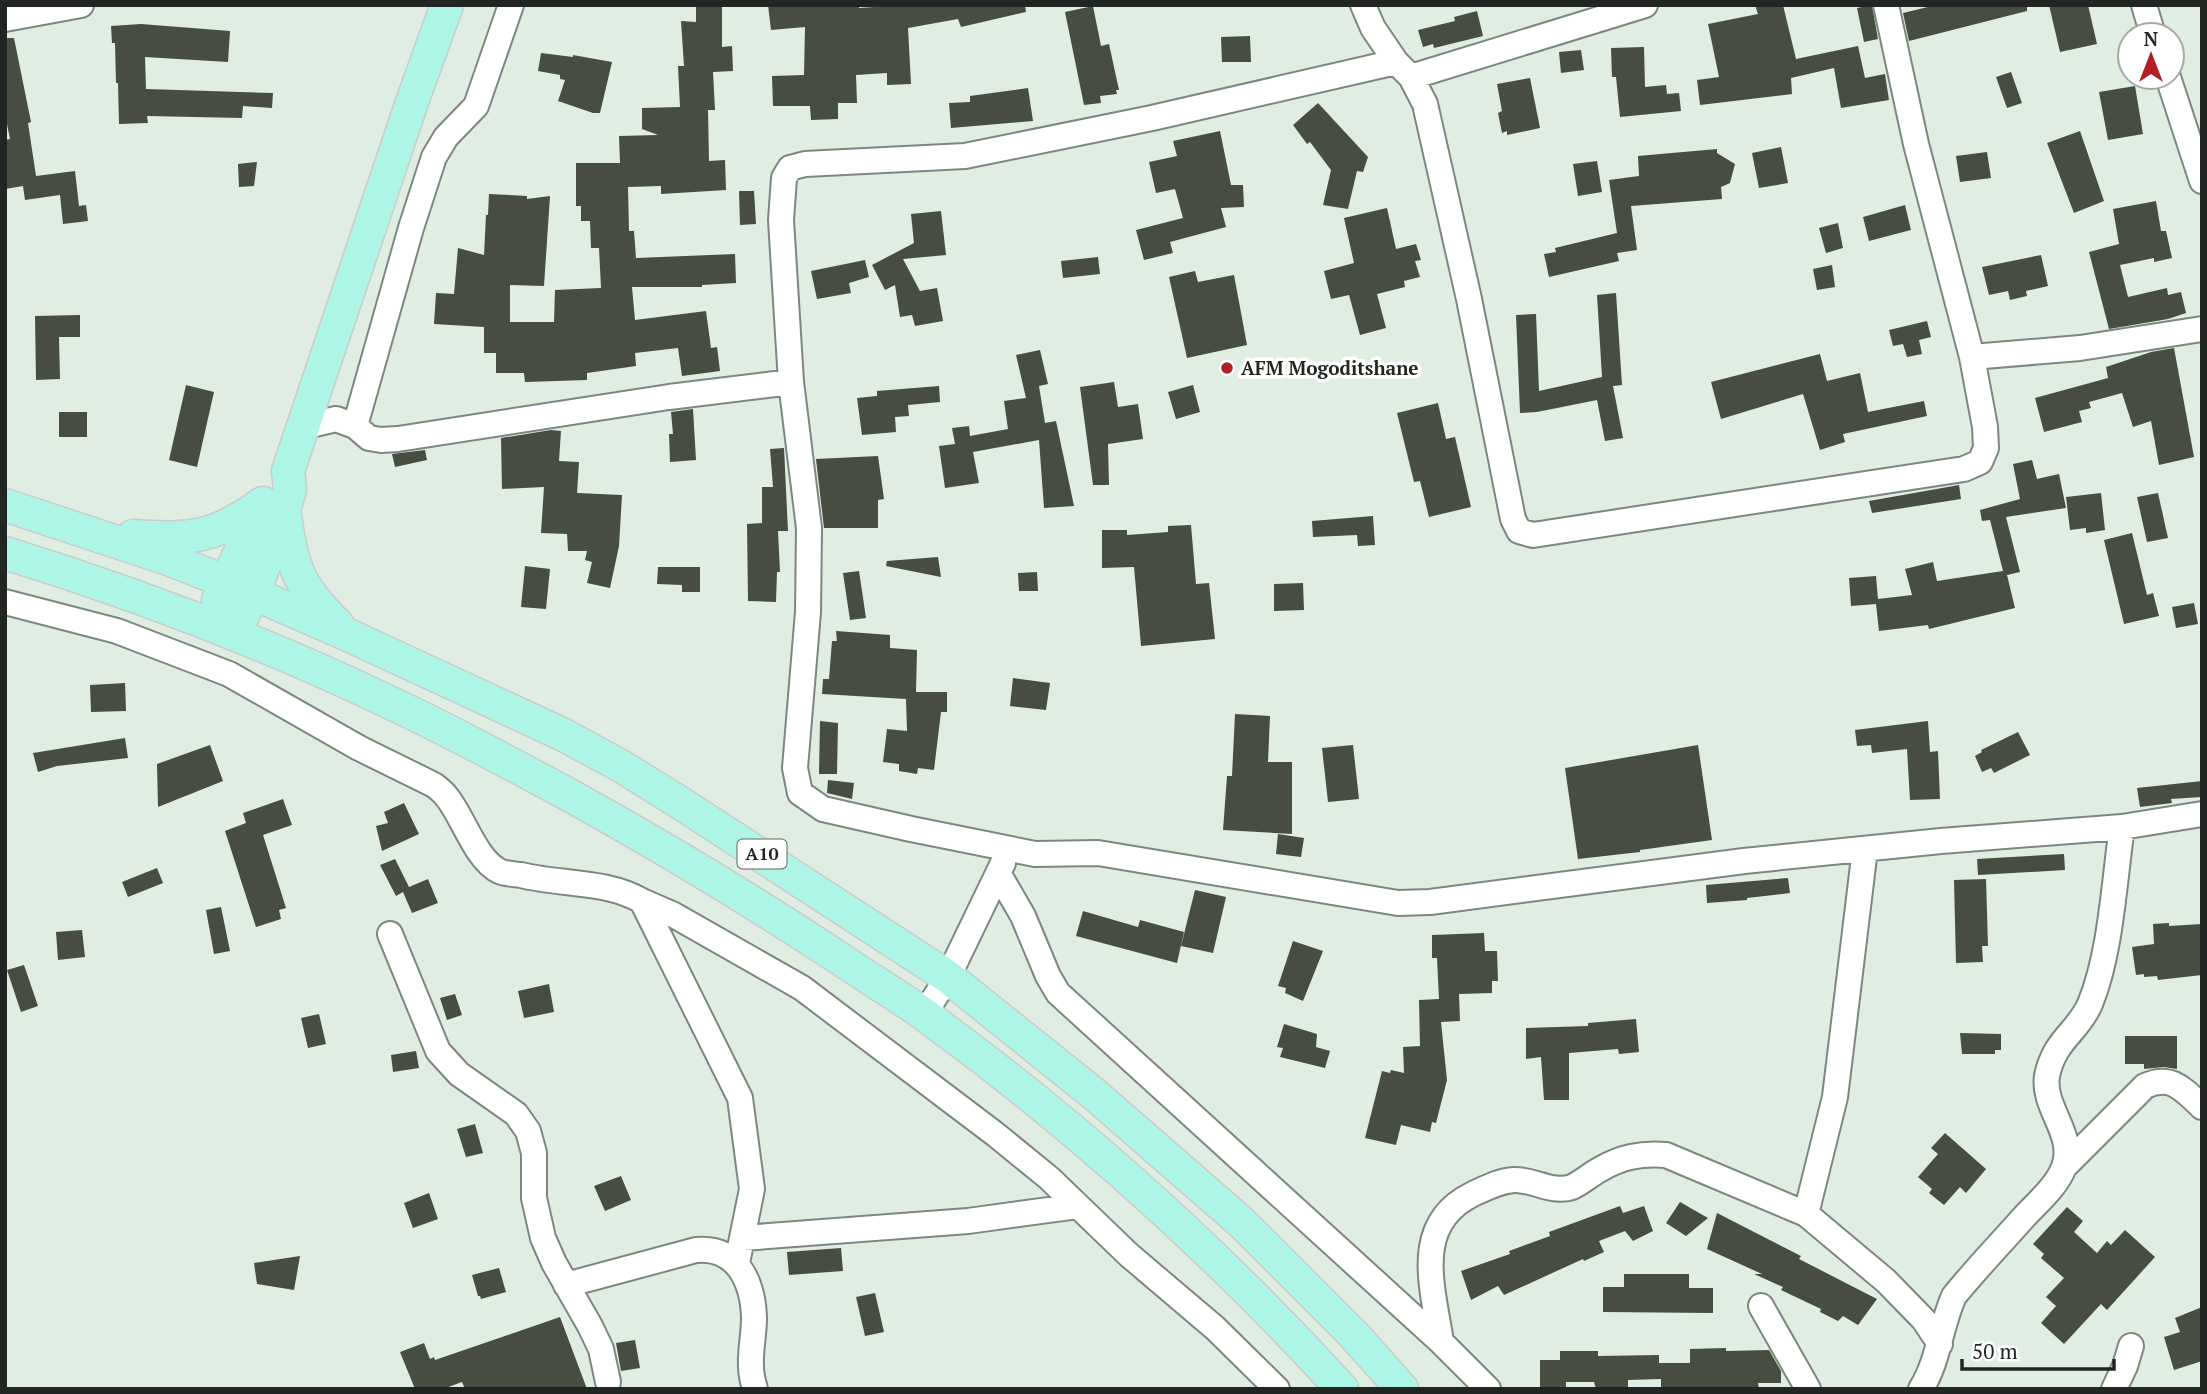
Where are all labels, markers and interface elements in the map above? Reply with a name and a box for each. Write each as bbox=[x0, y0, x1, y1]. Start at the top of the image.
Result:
north arrow bbox=[2116, 21, 2186, 91]
text: N bbox=[2144, 26, 2159, 51]
place label: AFM Mogoditshane bbox=[1241, 355, 1419, 380]
marker: AFM Mogoditshane bbox=[1219, 360, 1235, 376]
road number: A10 bbox=[738, 840, 786, 868]
scale bar bbox=[1962, 1328, 2114, 1372]
text: 50 m bbox=[1972, 1337, 2018, 1365]

